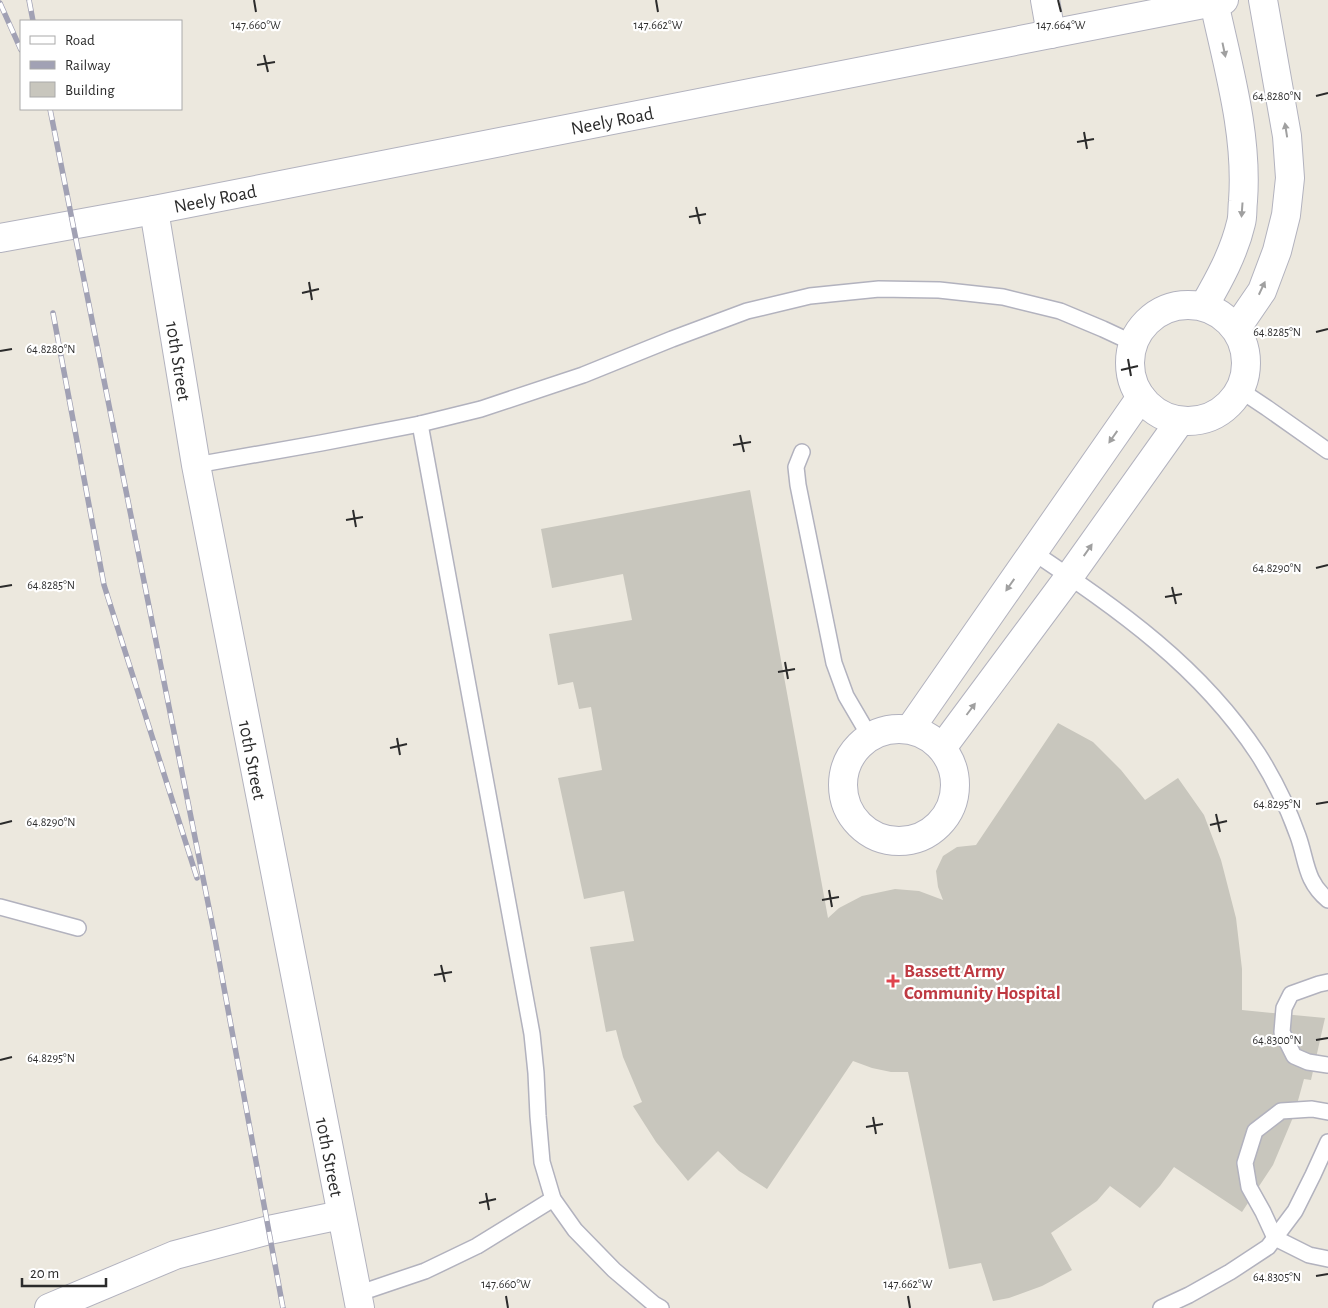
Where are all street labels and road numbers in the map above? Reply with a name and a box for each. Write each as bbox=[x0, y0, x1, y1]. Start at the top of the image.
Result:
street label: Neely Road bbox=[569, 104, 655, 139]
street label: Neely Road bbox=[172, 182, 258, 217]
street label: 10th Street bbox=[162, 320, 193, 402]
street label: 10th Street bbox=[235, 719, 269, 802]
street label: 10th Street bbox=[312, 1116, 346, 1199]

